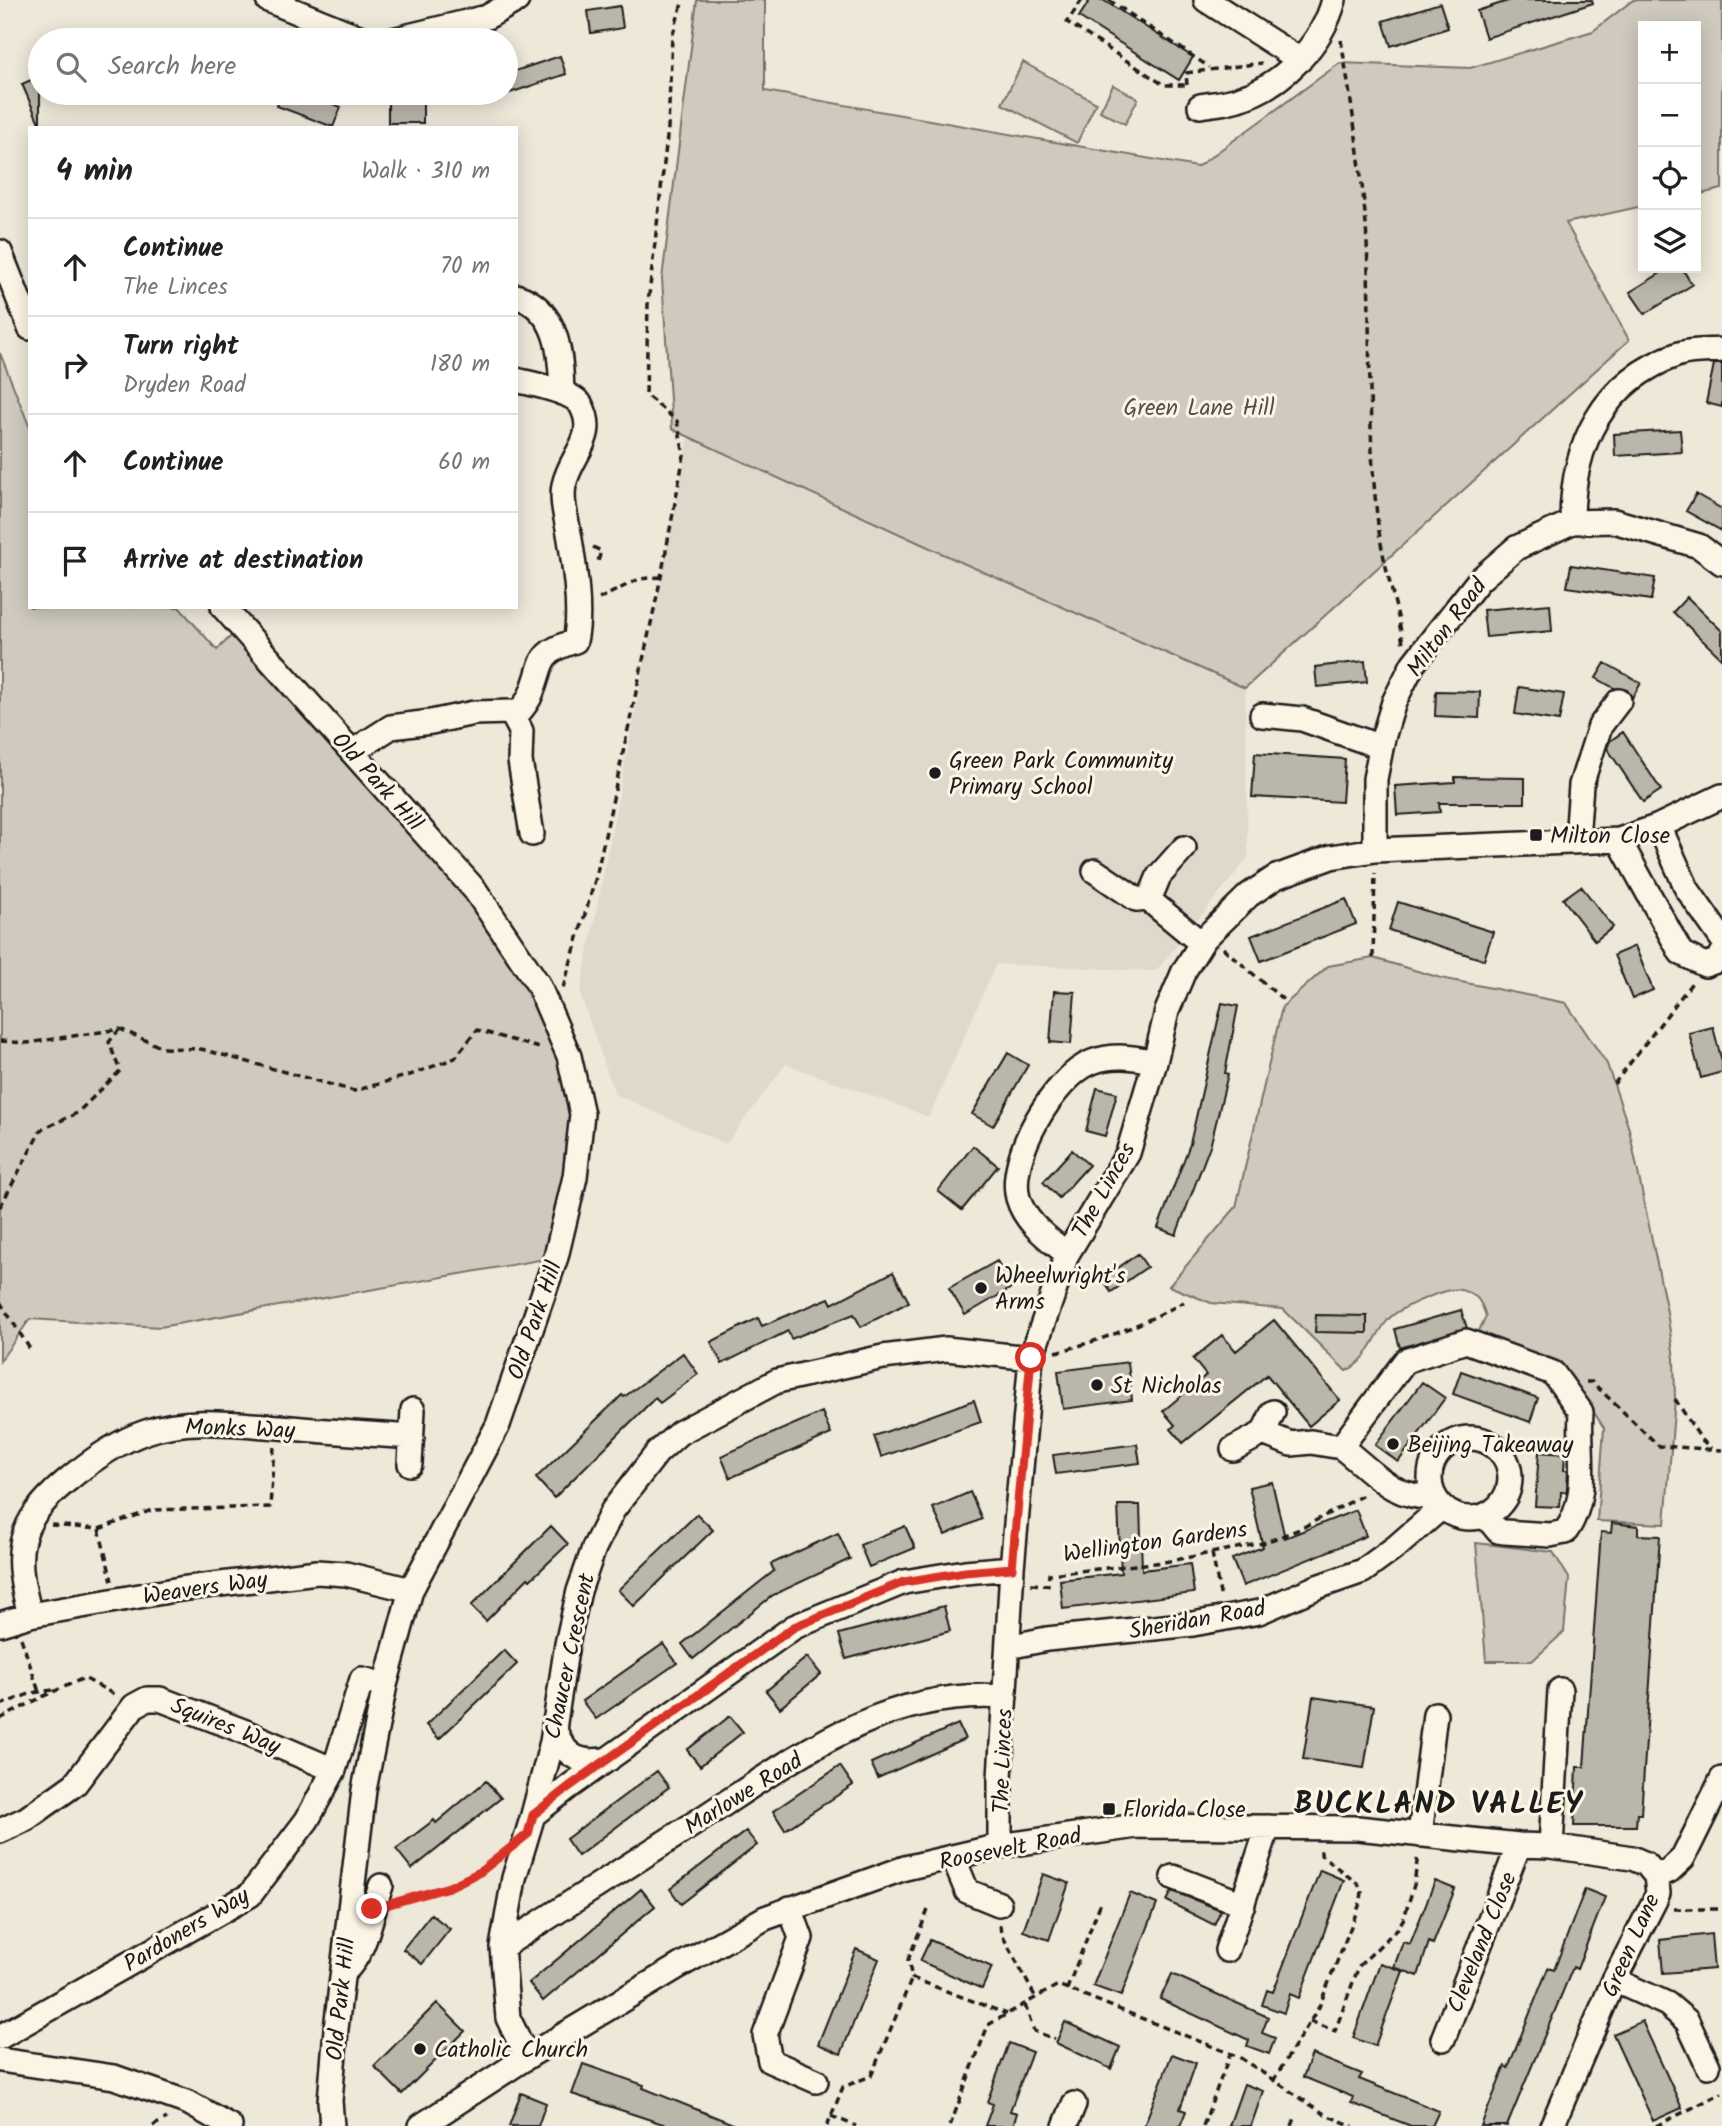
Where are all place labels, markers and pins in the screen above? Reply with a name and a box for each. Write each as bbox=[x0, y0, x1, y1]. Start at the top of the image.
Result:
place label: Green Park Community Primary School bbox=[949, 744, 1173, 806]
marker: Green Park Community Primary School bbox=[927, 765, 943, 781]
place label: Milton Close bbox=[1550, 819, 1670, 855]
marker: Milton Close bbox=[1528, 827, 1544, 843]
place label: Wheelwright's Arms bbox=[995, 1259, 1126, 1321]
marker: Wheelwright's Arms bbox=[973, 1280, 989, 1296]
place label: St Nicholas bbox=[1111, 1369, 1222, 1405]
marker: St Nicholas bbox=[1089, 1377, 1105, 1393]
place label: Beijing Takeaway bbox=[1407, 1428, 1573, 1464]
marker: Beijing Takeaway bbox=[1385, 1436, 1401, 1452]
place label: Florida Close bbox=[1123, 1793, 1246, 1829]
marker: Florida Close bbox=[1101, 1801, 1117, 1817]
place label: Catholic Church bbox=[434, 2033, 588, 2069]
marker: Catholic Church bbox=[412, 2041, 428, 2057]

